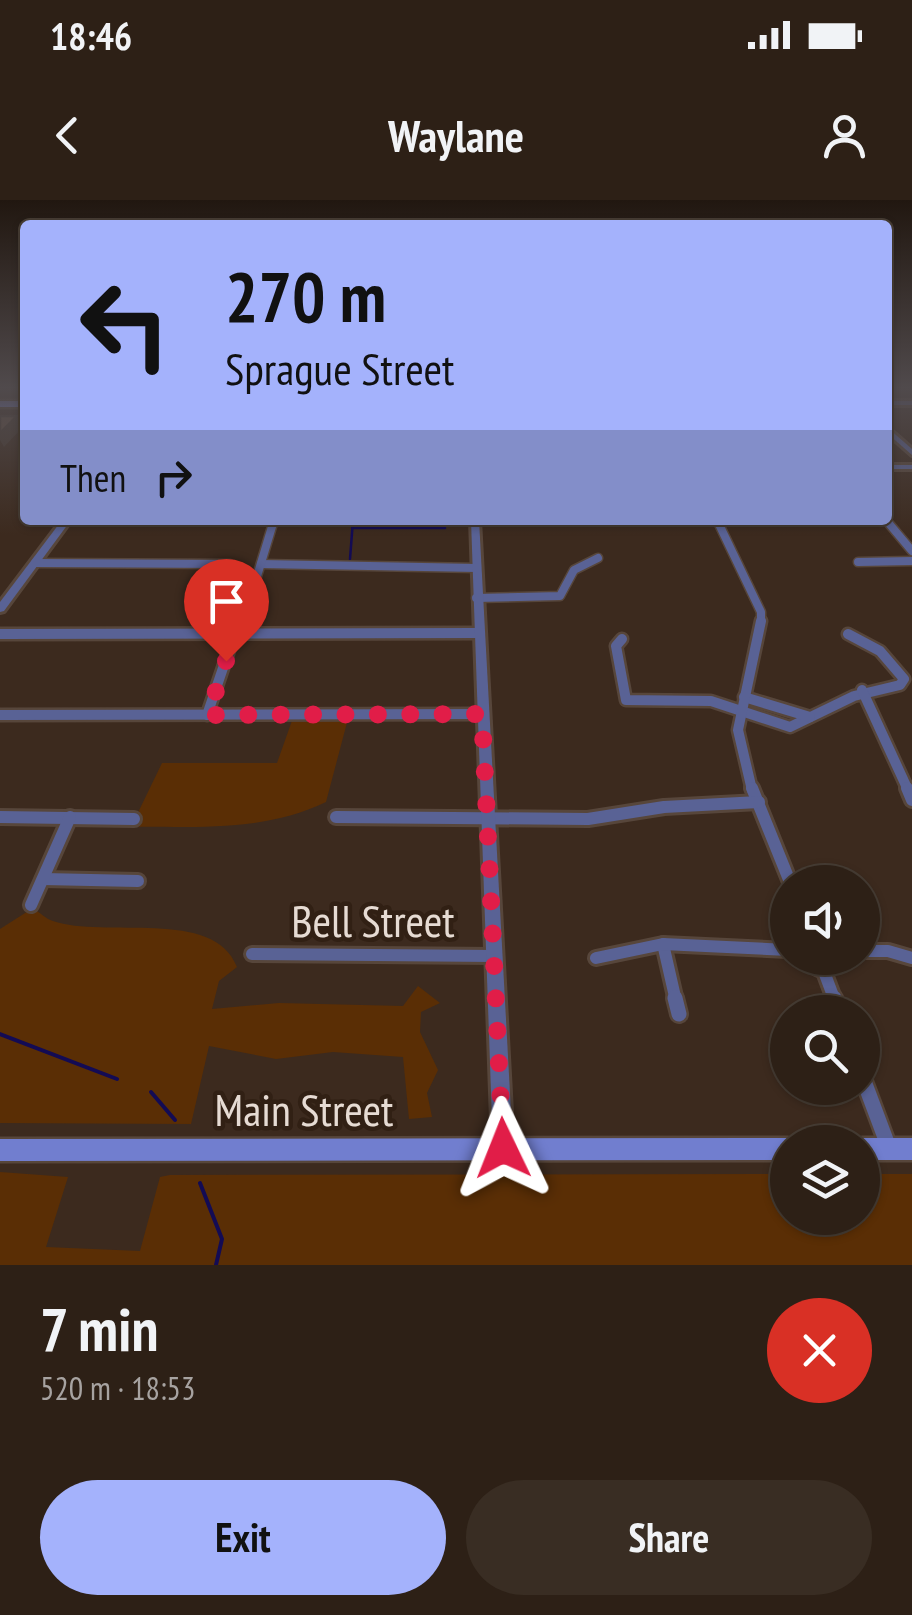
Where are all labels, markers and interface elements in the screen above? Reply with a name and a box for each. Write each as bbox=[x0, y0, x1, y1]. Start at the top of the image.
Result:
text: 18:46 bbox=[50, 11, 132, 60]
text: Waylane bbox=[388, 106, 524, 164]
icon: back bbox=[40, 108, 95, 163]
icon: person bbox=[817, 108, 872, 163]
text: 270 m bbox=[225, 251, 386, 341]
icon: left bbox=[60, 260, 190, 390]
text: Sprague Street bbox=[225, 339, 454, 397]
icon: right bbox=[146, 450, 201, 505]
text: Then bbox=[60, 453, 126, 502]
pin bbox=[184, 559, 269, 662]
icon: arrive bbox=[199, 574, 254, 629]
map controls bbox=[770, 865, 880, 1235]
button: sound bbox=[770, 865, 880, 975]
street label: Bell Street bbox=[291, 891, 455, 949]
button: search bbox=[770, 995, 880, 1105]
street label: Main Street bbox=[215, 1080, 394, 1138]
position arrow bbox=[451, 1096, 555, 1200]
button: layers bbox=[770, 1125, 880, 1235]
text: 7 min bbox=[40, 1290, 159, 1368]
button: close bbox=[767, 1298, 872, 1403]
text: 520 m · 18:53 bbox=[40, 1367, 195, 1409]
button: Exit bbox=[40, 1480, 446, 1595]
button: Share bbox=[466, 1480, 872, 1595]

